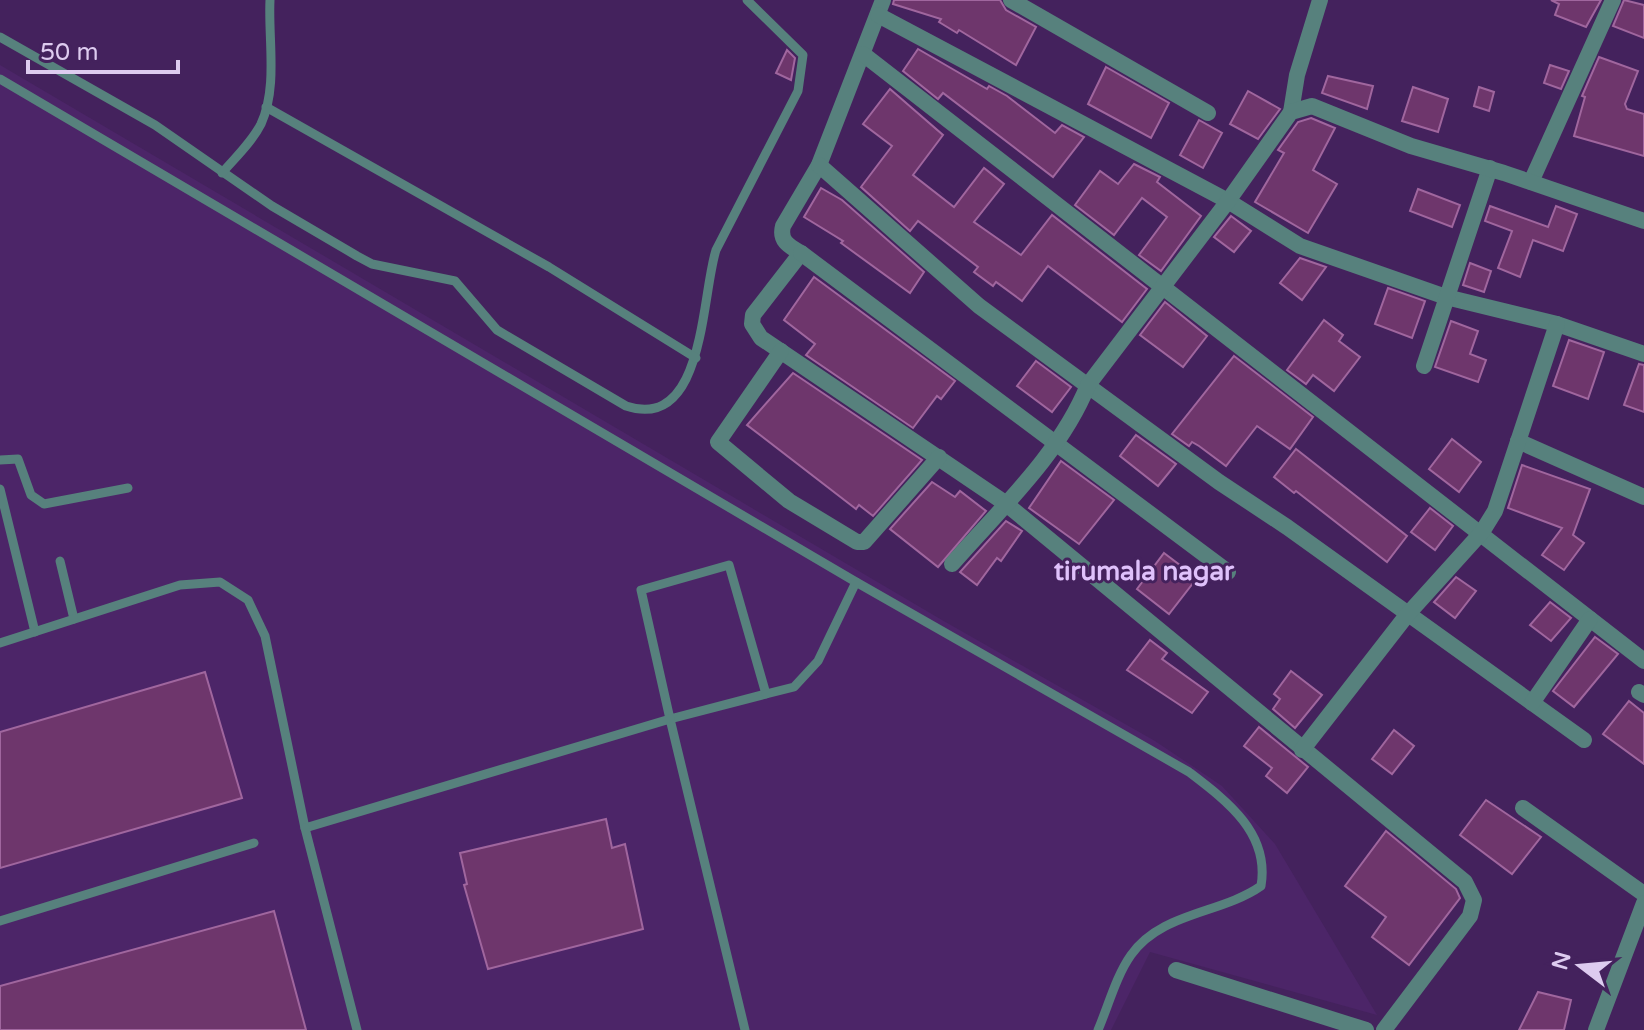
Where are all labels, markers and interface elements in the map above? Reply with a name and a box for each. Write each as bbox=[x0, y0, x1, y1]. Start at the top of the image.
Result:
scale bar bbox=[28, 24, 178, 74]
text: 50 m bbox=[40, 38, 98, 67]
district label: tirumala nagar bbox=[1054, 556, 1235, 587]
north arrow bbox=[1540, 926, 1620, 1006]
text: N bbox=[1547, 949, 1577, 973]

